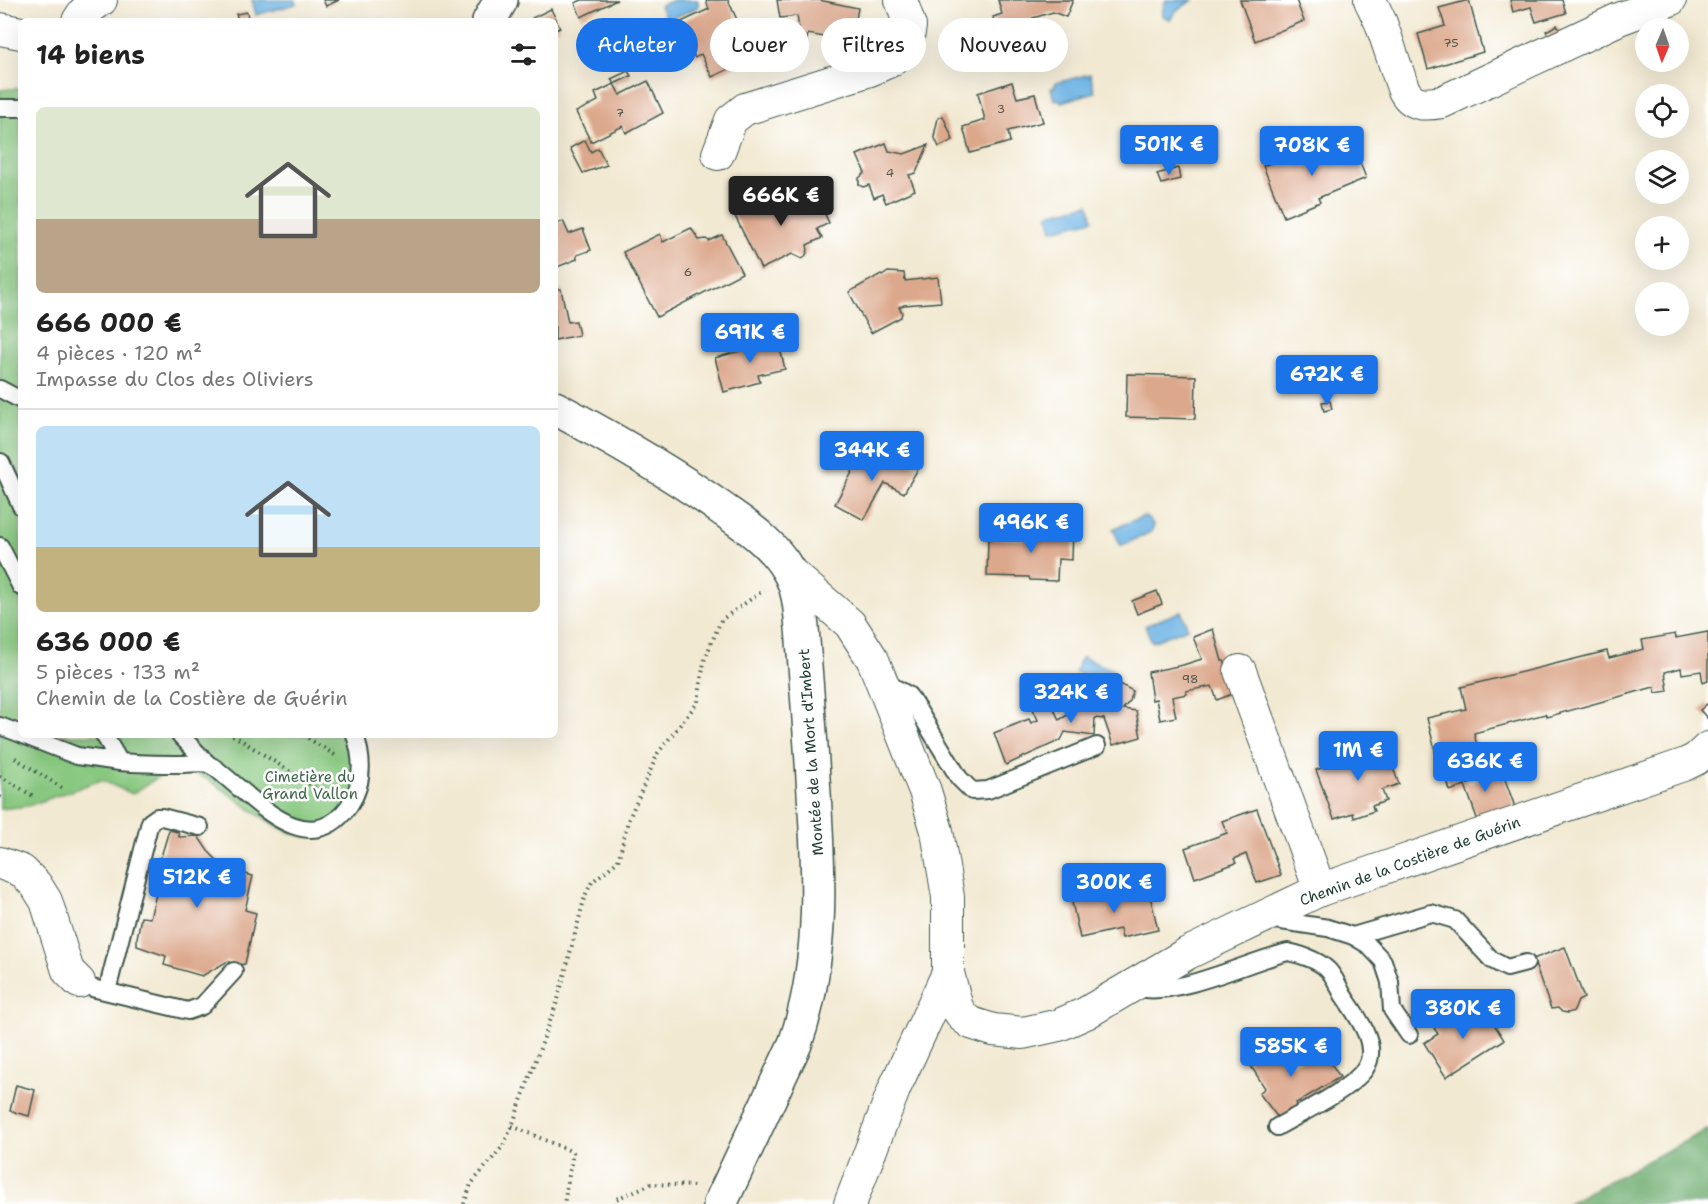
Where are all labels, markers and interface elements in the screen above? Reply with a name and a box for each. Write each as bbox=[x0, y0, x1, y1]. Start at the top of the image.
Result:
chip: Acheter bbox=[576, 18, 698, 72]
chip: Louer bbox=[710, 18, 809, 72]
chip: Filtres bbox=[821, 18, 926, 72]
chip: Nouveau bbox=[938, 18, 1068, 72]
north arrow bbox=[1635, 18, 1689, 72]
map controls bbox=[1635, 18, 1689, 336]
house number: 75 bbox=[1443, 35, 1459, 51]
text: 14 biens bbox=[36, 37, 145, 72]
icon: filters bbox=[507, 38, 540, 71]
button: locate bbox=[1635, 84, 1689, 138]
house number: 3 bbox=[997, 101, 1005, 117]
house number: 7 bbox=[616, 105, 624, 121]
pin: 501K € bbox=[1120, 125, 1218, 176]
pin: 708K € bbox=[1263, 126, 1361, 177]
text: 501K € bbox=[1134, 131, 1204, 157]
text: 708K € bbox=[1274, 132, 1350, 158]
icon: home bbox=[234, 146, 342, 254]
button: layers bbox=[1635, 150, 1689, 204]
house number: 4 bbox=[886, 165, 894, 181]
pin: 666K € bbox=[732, 176, 830, 227]
text: 666K € bbox=[743, 182, 819, 208]
button: + bbox=[1635, 216, 1689, 270]
house number: 6 bbox=[684, 264, 692, 280]
button: − bbox=[1635, 282, 1689, 336]
text: 666 000 € bbox=[36, 305, 182, 340]
pin: 691K € bbox=[701, 313, 799, 364]
text: 691K € bbox=[715, 319, 785, 345]
text: 4 pièces · 120 m² bbox=[36, 340, 202, 366]
pin: 672K € bbox=[1278, 355, 1376, 406]
text: 672K € bbox=[1290, 361, 1364, 387]
text: Impasse du Clos des Oliviers bbox=[36, 366, 314, 392]
pin: 344K € bbox=[823, 431, 921, 482]
text: 344K € bbox=[834, 437, 910, 463]
icon: home bbox=[234, 465, 342, 573]
pin: 496K € bbox=[982, 503, 1080, 554]
text: 496K € bbox=[993, 509, 1069, 535]
text: 636 000 € bbox=[36, 624, 180, 659]
street label: Montée de la Mort d'Imbert bbox=[794, 648, 828, 856]
text: 5 pièces · 133 m² bbox=[36, 659, 200, 685]
house number: 98 bbox=[1182, 671, 1198, 687]
pin: 324K € bbox=[1022, 673, 1120, 724]
text: 324K € bbox=[1034, 679, 1109, 705]
text: Chemin de la Costière de Guérin bbox=[36, 685, 347, 711]
pin: 1M € bbox=[1322, 731, 1394, 782]
text: 1M € bbox=[1333, 737, 1383, 763]
pin: 636K € bbox=[1436, 742, 1534, 793]
text: 636K € bbox=[1447, 748, 1523, 774]
park label: Cimetière du Grand Vallon bbox=[262, 767, 358, 804]
street label: Chemin de la Costière de Guérin bbox=[1297, 812, 1523, 910]
pin: 512K € bbox=[148, 858, 246, 909]
pin: 300K € bbox=[1065, 863, 1163, 914]
text: 512K € bbox=[163, 864, 231, 890]
text: 300K € bbox=[1076, 869, 1152, 895]
pin: 380K € bbox=[1414, 989, 1512, 1040]
text: 380K € bbox=[1425, 995, 1501, 1021]
pin: 585K € bbox=[1242, 1027, 1340, 1078]
text: 585K € bbox=[1254, 1033, 1328, 1059]

